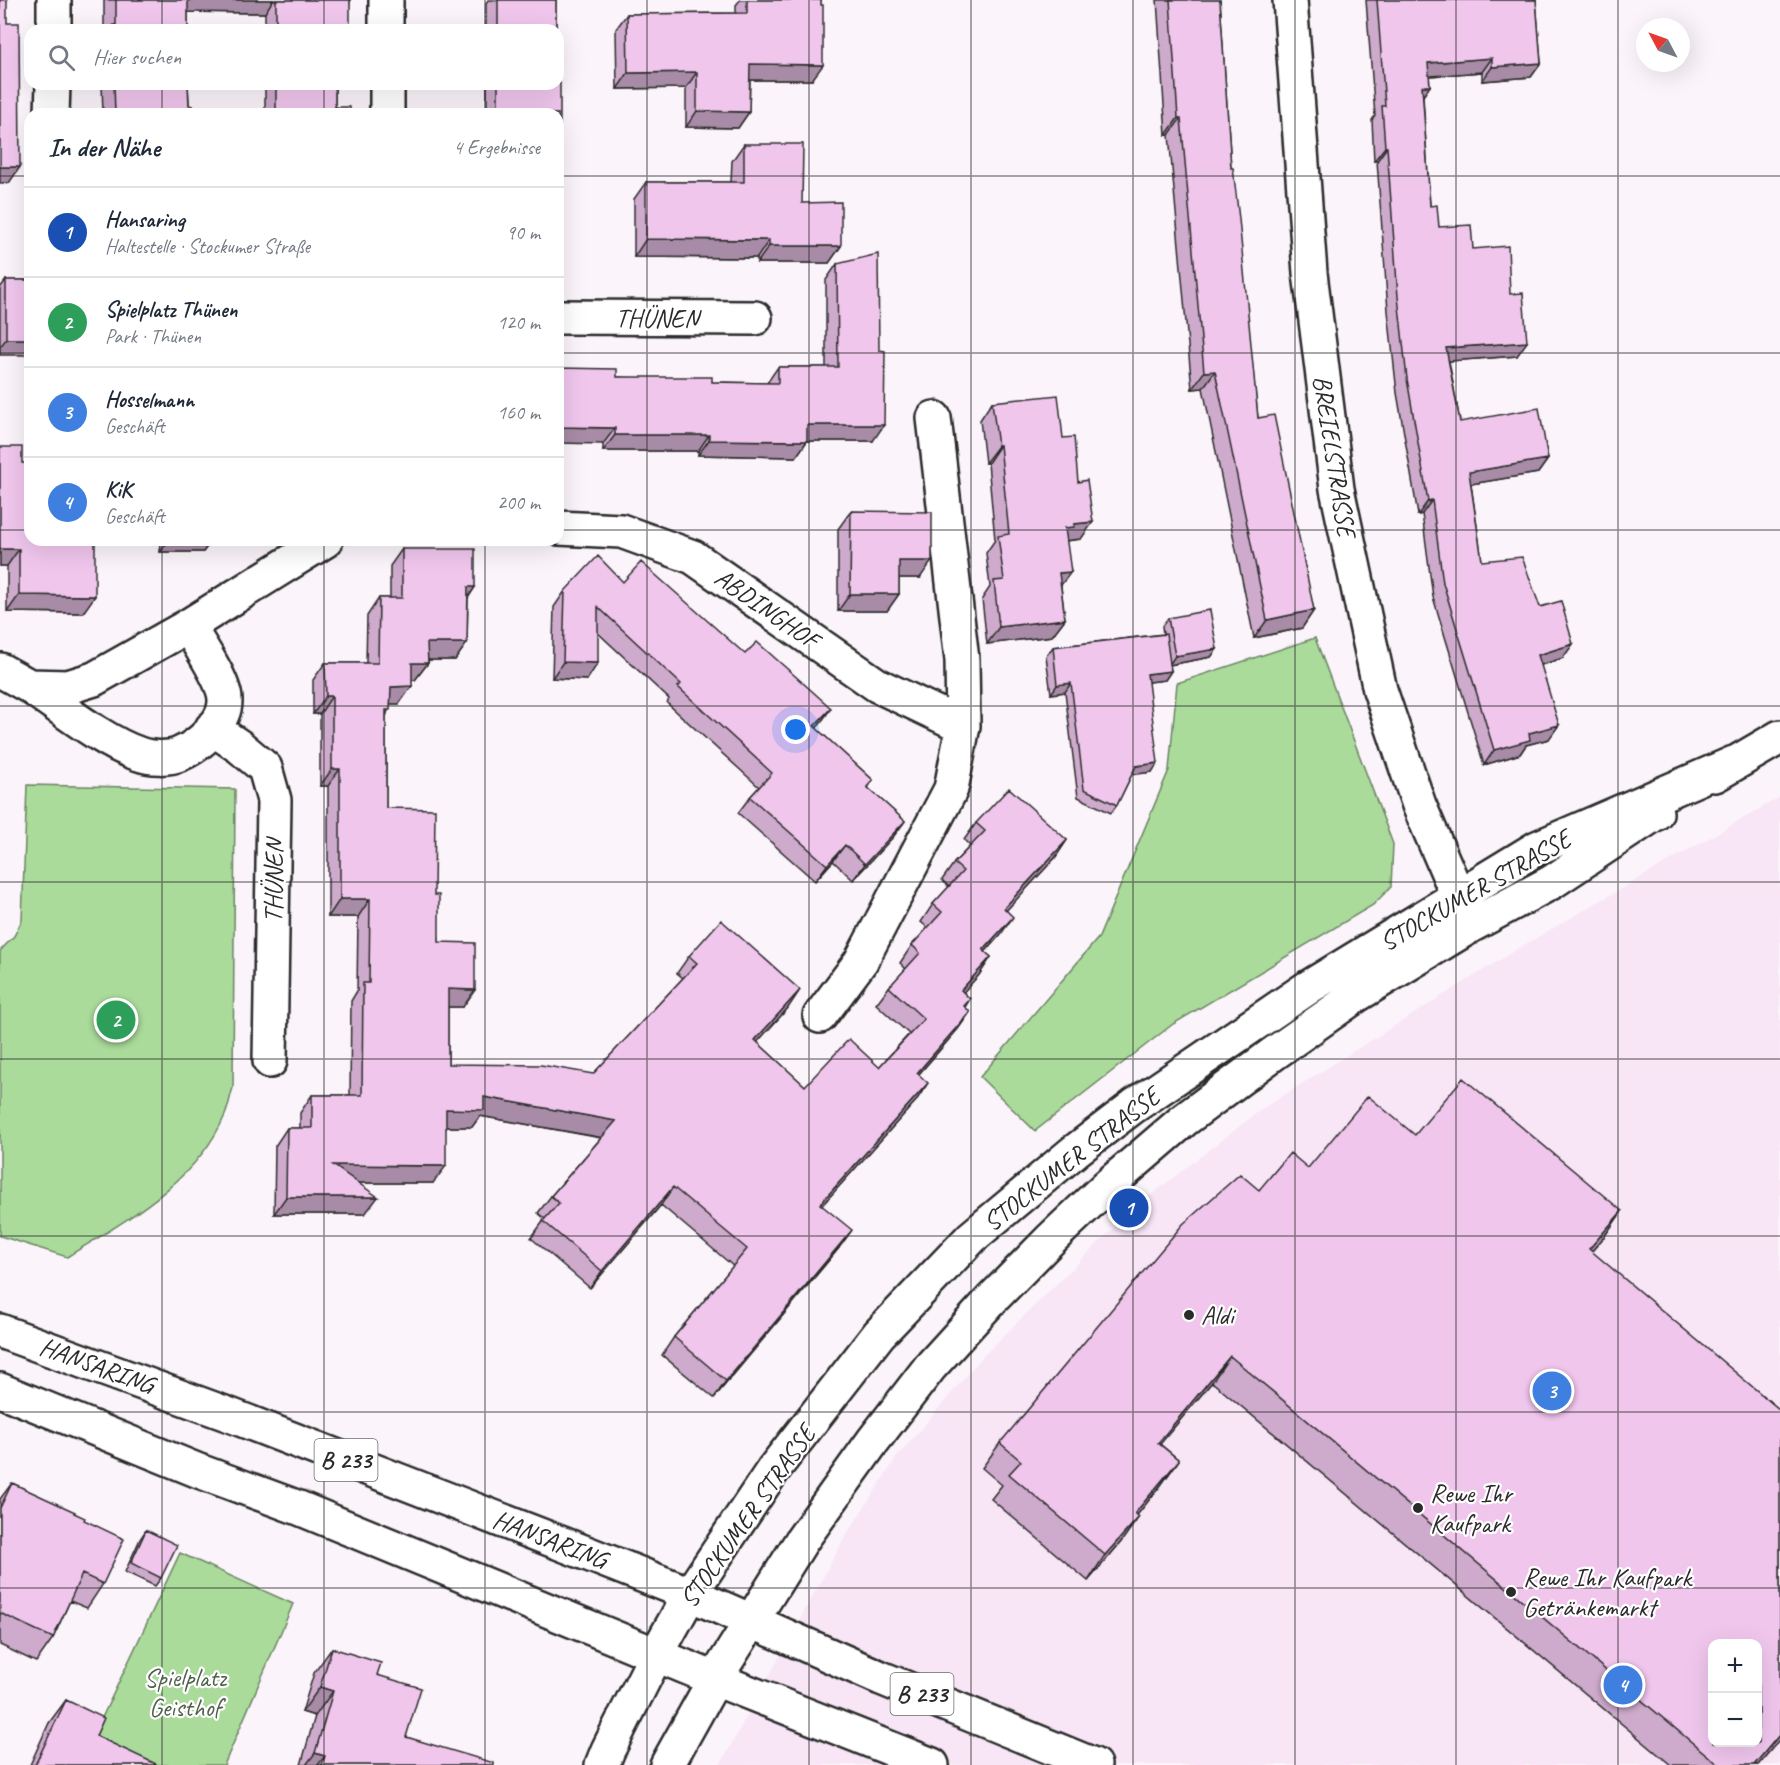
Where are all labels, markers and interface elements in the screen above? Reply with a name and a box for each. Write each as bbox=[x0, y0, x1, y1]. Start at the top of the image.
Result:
north arrow bbox=[1636, 18, 1690, 72]
search box bbox=[24, 24, 564, 90]
icon: search bbox=[45, 41, 78, 74]
text: Hier suchen bbox=[93, 43, 181, 71]
text: In der Nähe bbox=[48, 131, 160, 164]
text: 4 Ergebnisse bbox=[453, 135, 540, 160]
text: Hansaring bbox=[105, 206, 185, 234]
text: 1 bbox=[63, 220, 72, 245]
text: 90 m bbox=[506, 220, 540, 245]
text: Haltestelle · Stockumer Straße bbox=[105, 234, 310, 259]
text: Spielplatz Thünen bbox=[105, 296, 237, 324]
street label: THÜNEN bbox=[615, 302, 703, 335]
text: 2 bbox=[63, 310, 72, 335]
text: 120 m bbox=[497, 310, 540, 335]
text: Park · Thünen bbox=[105, 324, 201, 349]
street label: BREIELSTRASSE bbox=[1305, 373, 1364, 543]
text: Hosselmann bbox=[105, 386, 194, 414]
text: 3 bbox=[63, 400, 72, 425]
text: 160 m bbox=[497, 400, 540, 425]
text: Geschäft bbox=[105, 414, 165, 439]
text: KiK bbox=[105, 476, 132, 504]
text: 4 bbox=[63, 490, 72, 515]
text: 200 m bbox=[497, 490, 540, 515]
text: Geschäft bbox=[105, 504, 165, 529]
street label: ABDINGHOF bbox=[708, 561, 828, 658]
your location bbox=[781, 715, 810, 744]
street label: STOCKUMER STRASSE bbox=[1374, 820, 1580, 959]
street label: THÜNEN bbox=[256, 835, 291, 923]
pin: 2 bbox=[96, 998, 136, 1042]
street label: STOCKUMER STRASSE bbox=[976, 1078, 1169, 1239]
pin: 1 bbox=[1110, 1186, 1148, 1230]
place label: Aldi bbox=[1201, 1299, 1237, 1332]
marker: Aldi bbox=[1182, 1308, 1196, 1322]
street label: HANSARING bbox=[35, 1330, 162, 1403]
pin: 3 bbox=[1532, 1368, 1572, 1414]
street label: STOCKUMER STRASSE bbox=[672, 1416, 825, 1614]
road number: B 233 bbox=[314, 1439, 378, 1481]
place label: Rewe Ihr Kaufpark bbox=[1430, 1477, 1515, 1540]
marker: Rewe Ihr Kaufpark bbox=[1411, 1501, 1425, 1515]
street label: HANSARING bbox=[488, 1503, 615, 1578]
place label: Rewe Ihr Kaufpark Getränkemarkt bbox=[1523, 1561, 1693, 1624]
marker: Rewe Ihr Kaufpark Getränkemarkt bbox=[1504, 1585, 1518, 1599]
map controls bbox=[1708, 1639, 1762, 1747]
button: + bbox=[1708, 1639, 1762, 1693]
park label: Spielplatz Geisthof bbox=[144, 1661, 228, 1724]
pin: 4 bbox=[1604, 1662, 1642, 1708]
road number: B 233 bbox=[890, 1673, 954, 1715]
button: − bbox=[1708, 1693, 1762, 1747]

